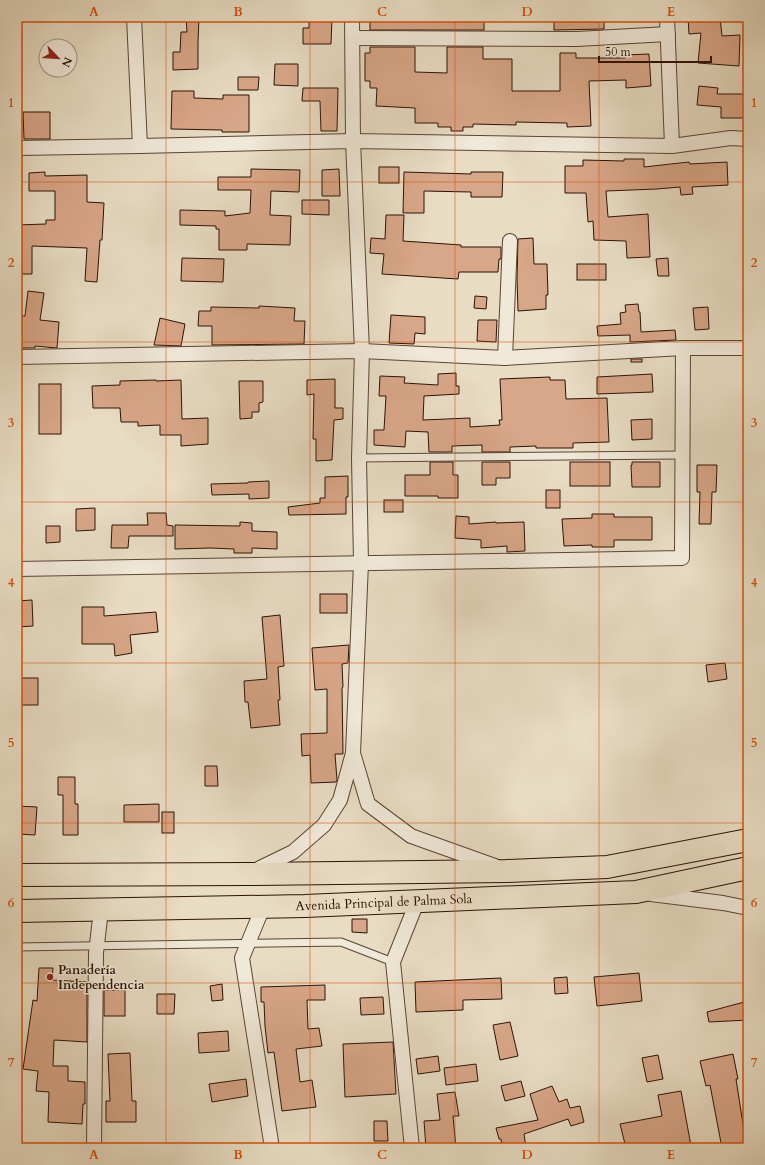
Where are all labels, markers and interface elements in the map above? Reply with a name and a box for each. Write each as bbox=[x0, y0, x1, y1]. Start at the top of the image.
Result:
text: A bbox=[89, 3, 99, 21]
text: B bbox=[233, 3, 243, 21]
text: C bbox=[377, 3, 387, 21]
text: D bbox=[521, 3, 533, 21]
text: E bbox=[667, 3, 675, 21]
north arrow bbox=[38, 38, 78, 78]
scale bar bbox=[599, 38, 711, 64]
text: 50 m bbox=[605, 44, 632, 60]
text: N bbox=[58, 55, 75, 70]
text: 1 bbox=[8, 94, 14, 112]
text: 1 bbox=[751, 94, 757, 112]
text: 2 bbox=[8, 254, 15, 272]
text: 2 bbox=[751, 254, 758, 272]
text: 3 bbox=[8, 414, 15, 432]
text: 3 bbox=[751, 414, 758, 432]
text: 4 bbox=[8, 574, 15, 592]
text: 4 bbox=[751, 574, 758, 592]
text: 5 bbox=[8, 734, 14, 752]
text: 5 bbox=[751, 734, 757, 752]
street label: Avenida Principal de Palma Sola bbox=[295, 890, 473, 915]
text: 6 bbox=[8, 894, 15, 912]
text: 6 bbox=[751, 894, 758, 912]
place label: Panadería Independencia bbox=[58, 961, 145, 994]
marker: Panadería Independencia bbox=[45, 972, 55, 982]
text: 7 bbox=[8, 1054, 15, 1072]
text: 7 bbox=[751, 1054, 758, 1072]
text: A bbox=[89, 1146, 99, 1164]
text: B bbox=[233, 1146, 243, 1164]
text: C bbox=[377, 1146, 387, 1164]
text: D bbox=[521, 1146, 533, 1164]
text: E bbox=[667, 1146, 675, 1164]

